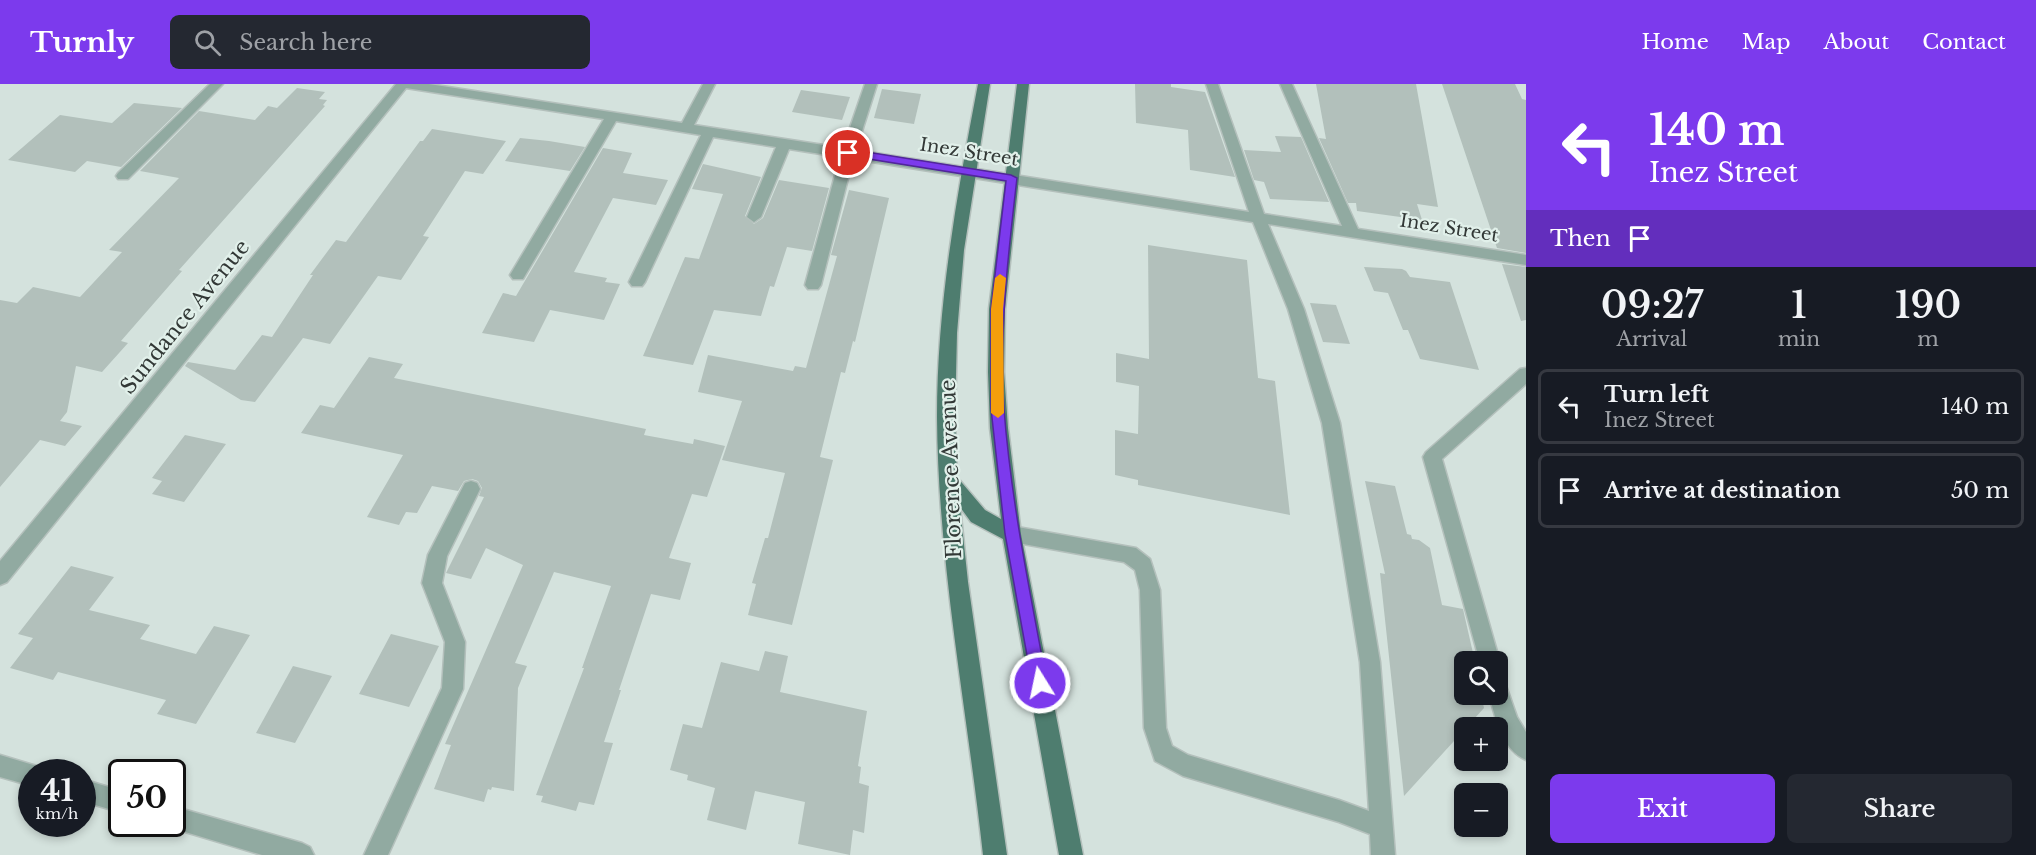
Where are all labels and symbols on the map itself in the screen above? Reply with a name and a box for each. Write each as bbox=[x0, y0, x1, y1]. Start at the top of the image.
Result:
pin bbox=[822, 127, 873, 178]
street label: Inez Street bbox=[918, 133, 1020, 171]
street label: Inez Street bbox=[1398, 209, 1500, 247]
street label: Sundance Avenue bbox=[115, 235, 255, 399]
street label: Florence Avenue bbox=[935, 379, 967, 559]
position arrow bbox=[1008, 651, 1072, 715]
speed limit sign: 50 bbox=[108, 759, 186, 837]

